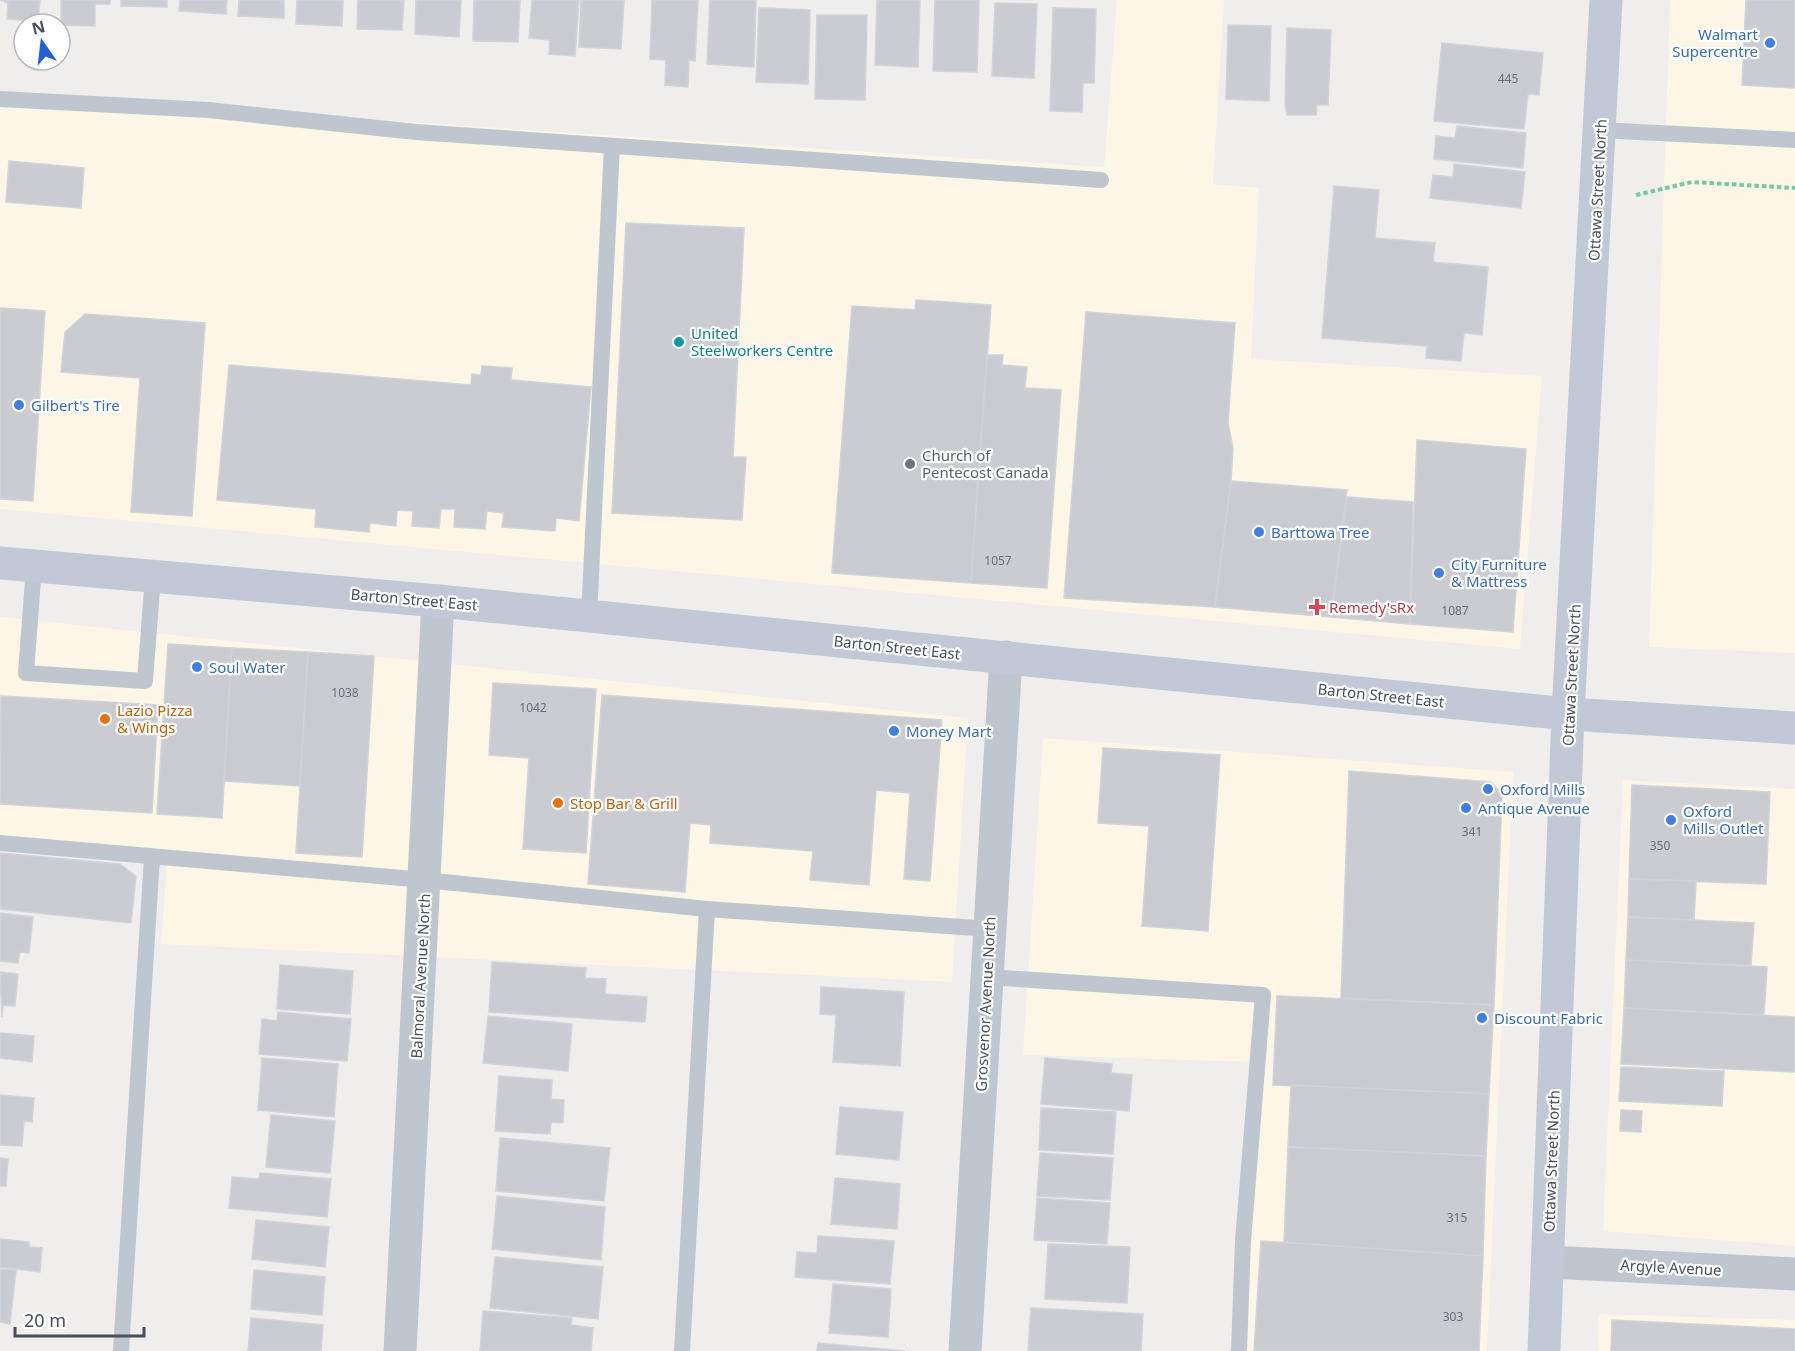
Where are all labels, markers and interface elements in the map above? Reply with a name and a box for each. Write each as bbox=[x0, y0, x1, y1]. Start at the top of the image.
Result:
north arrow bbox=[12, 12, 72, 72]
text: N bbox=[29, 15, 47, 40]
place label: Walmart Supercentre bbox=[1672, 24, 1759, 61]
marker: Walmart Supercentre bbox=[1763, 36, 1777, 50]
house number: 445 bbox=[1498, 70, 1518, 87]
street label: Ottawa Street North bbox=[1583, 118, 1611, 262]
place label: United Steelworkers Centre bbox=[691, 323, 833, 360]
marker: United Steelworkers Centre bbox=[672, 335, 686, 349]
place label: Gilbert's Tire bbox=[31, 395, 120, 415]
marker: Gilbert's Tire bbox=[12, 398, 26, 412]
place label: Church of Pentecost Canada bbox=[922, 445, 1049, 482]
marker: Church of Pentecost Canada bbox=[903, 457, 917, 471]
place label: Barttowa Tree bbox=[1271, 522, 1369, 542]
marker: Barttowa Tree bbox=[1252, 525, 1266, 539]
house number: 1057 bbox=[984, 552, 1012, 569]
place label: City Furniture & Mattress bbox=[1451, 554, 1547, 591]
marker: City Furniture & Mattress bbox=[1432, 566, 1446, 580]
street label: Barton Street East bbox=[350, 583, 479, 615]
place label: Remedy'sRx bbox=[1329, 597, 1414, 617]
marker: Remedy'sRx bbox=[1310, 600, 1324, 614]
house number: 1087 bbox=[1441, 602, 1469, 619]
street label: Ottawa Street North bbox=[1557, 603, 1585, 747]
street label: Barton Street East bbox=[833, 630, 962, 664]
place label: Soul Water bbox=[209, 657, 286, 677]
marker: Soul Water bbox=[190, 660, 204, 674]
street label: Barton Street East bbox=[1317, 678, 1446, 712]
house number: 1038 bbox=[331, 684, 359, 701]
house number: 1042 bbox=[519, 699, 547, 716]
place label: Lazio Pizza & Wings bbox=[117, 700, 193, 737]
marker: Lazio Pizza & Wings bbox=[98, 712, 112, 726]
place label: Money Mart bbox=[906, 721, 992, 741]
marker: Money Mart bbox=[887, 724, 901, 738]
place label: Oxford Mills bbox=[1500, 779, 1585, 799]
marker: Oxford Mills bbox=[1481, 782, 1495, 796]
place label: Stop Bar & Grill bbox=[570, 793, 678, 813]
marker: Stop Bar & Grill bbox=[551, 796, 565, 810]
place label: Antique Avenue bbox=[1478, 798, 1590, 818]
marker: Antique Avenue bbox=[1459, 801, 1473, 815]
place label: Oxford Mills Outlet bbox=[1683, 801, 1764, 838]
marker: Oxford Mills Outlet bbox=[1664, 813, 1678, 827]
house number: 341 bbox=[1462, 823, 1482, 840]
house number: 350 bbox=[1650, 837, 1670, 854]
street label: Balmoral Avenue North bbox=[406, 893, 434, 1059]
street label: Grosvenor Avenue North bbox=[970, 916, 1000, 1092]
place label: Discount Fabric bbox=[1494, 1008, 1603, 1028]
marker: Discount Fabric bbox=[1475, 1011, 1489, 1025]
street label: Ottawa Street North bbox=[1539, 1090, 1563, 1232]
house number: 315 bbox=[1447, 1209, 1467, 1226]
street label: Argyle Avenue bbox=[1620, 1254, 1722, 1280]
scale bar bbox=[15, 1300, 144, 1338]
text: 20 m bbox=[24, 1308, 66, 1332]
house number: 303 bbox=[1443, 1308, 1463, 1325]

